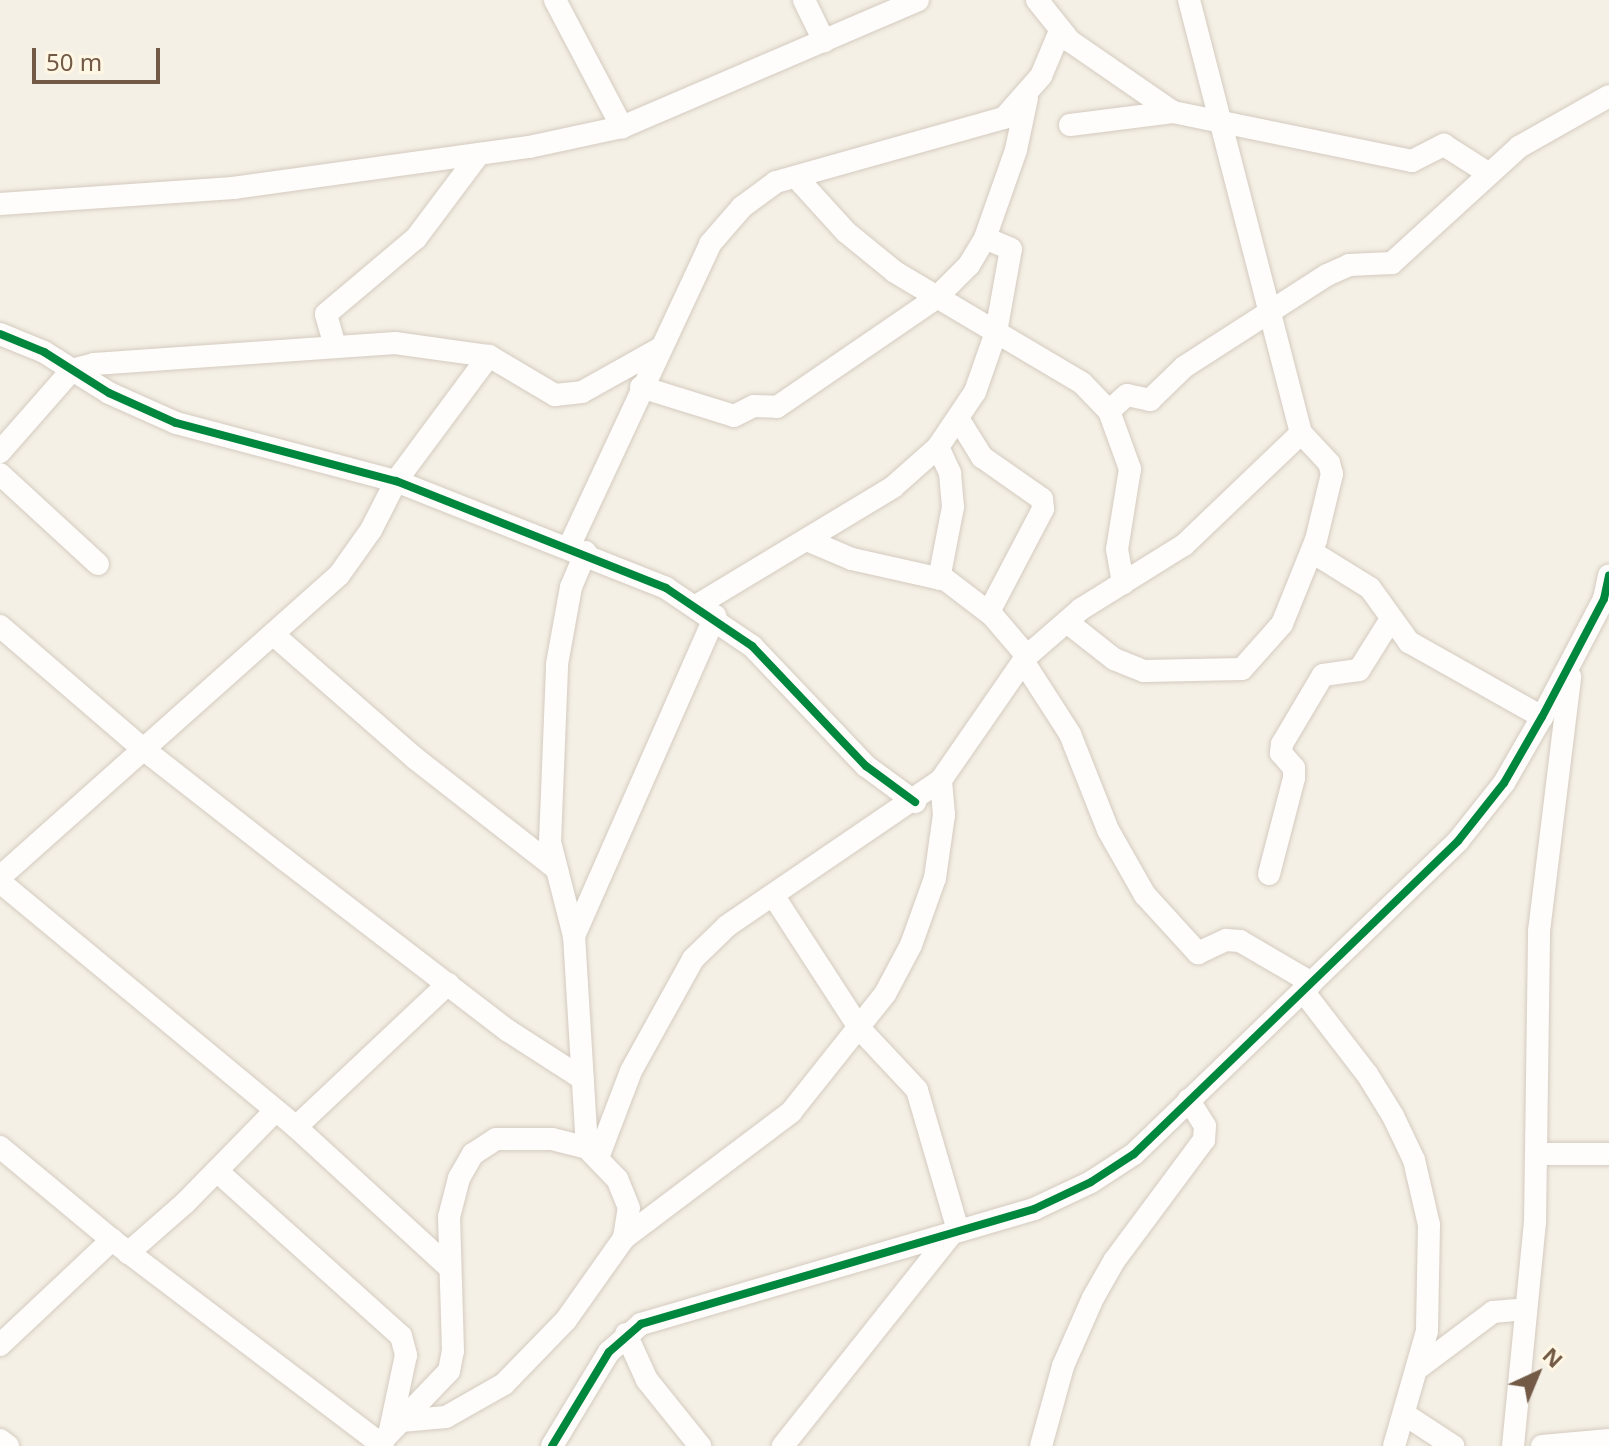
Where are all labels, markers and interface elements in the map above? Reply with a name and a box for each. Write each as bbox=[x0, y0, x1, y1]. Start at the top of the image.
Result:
scale bar bbox=[36, 32, 164, 82]
text: 50 m bbox=[46, 45, 102, 78]
north arrow bbox=[1497, 1334, 1577, 1414]
text: N bbox=[1537, 1340, 1571, 1374]

